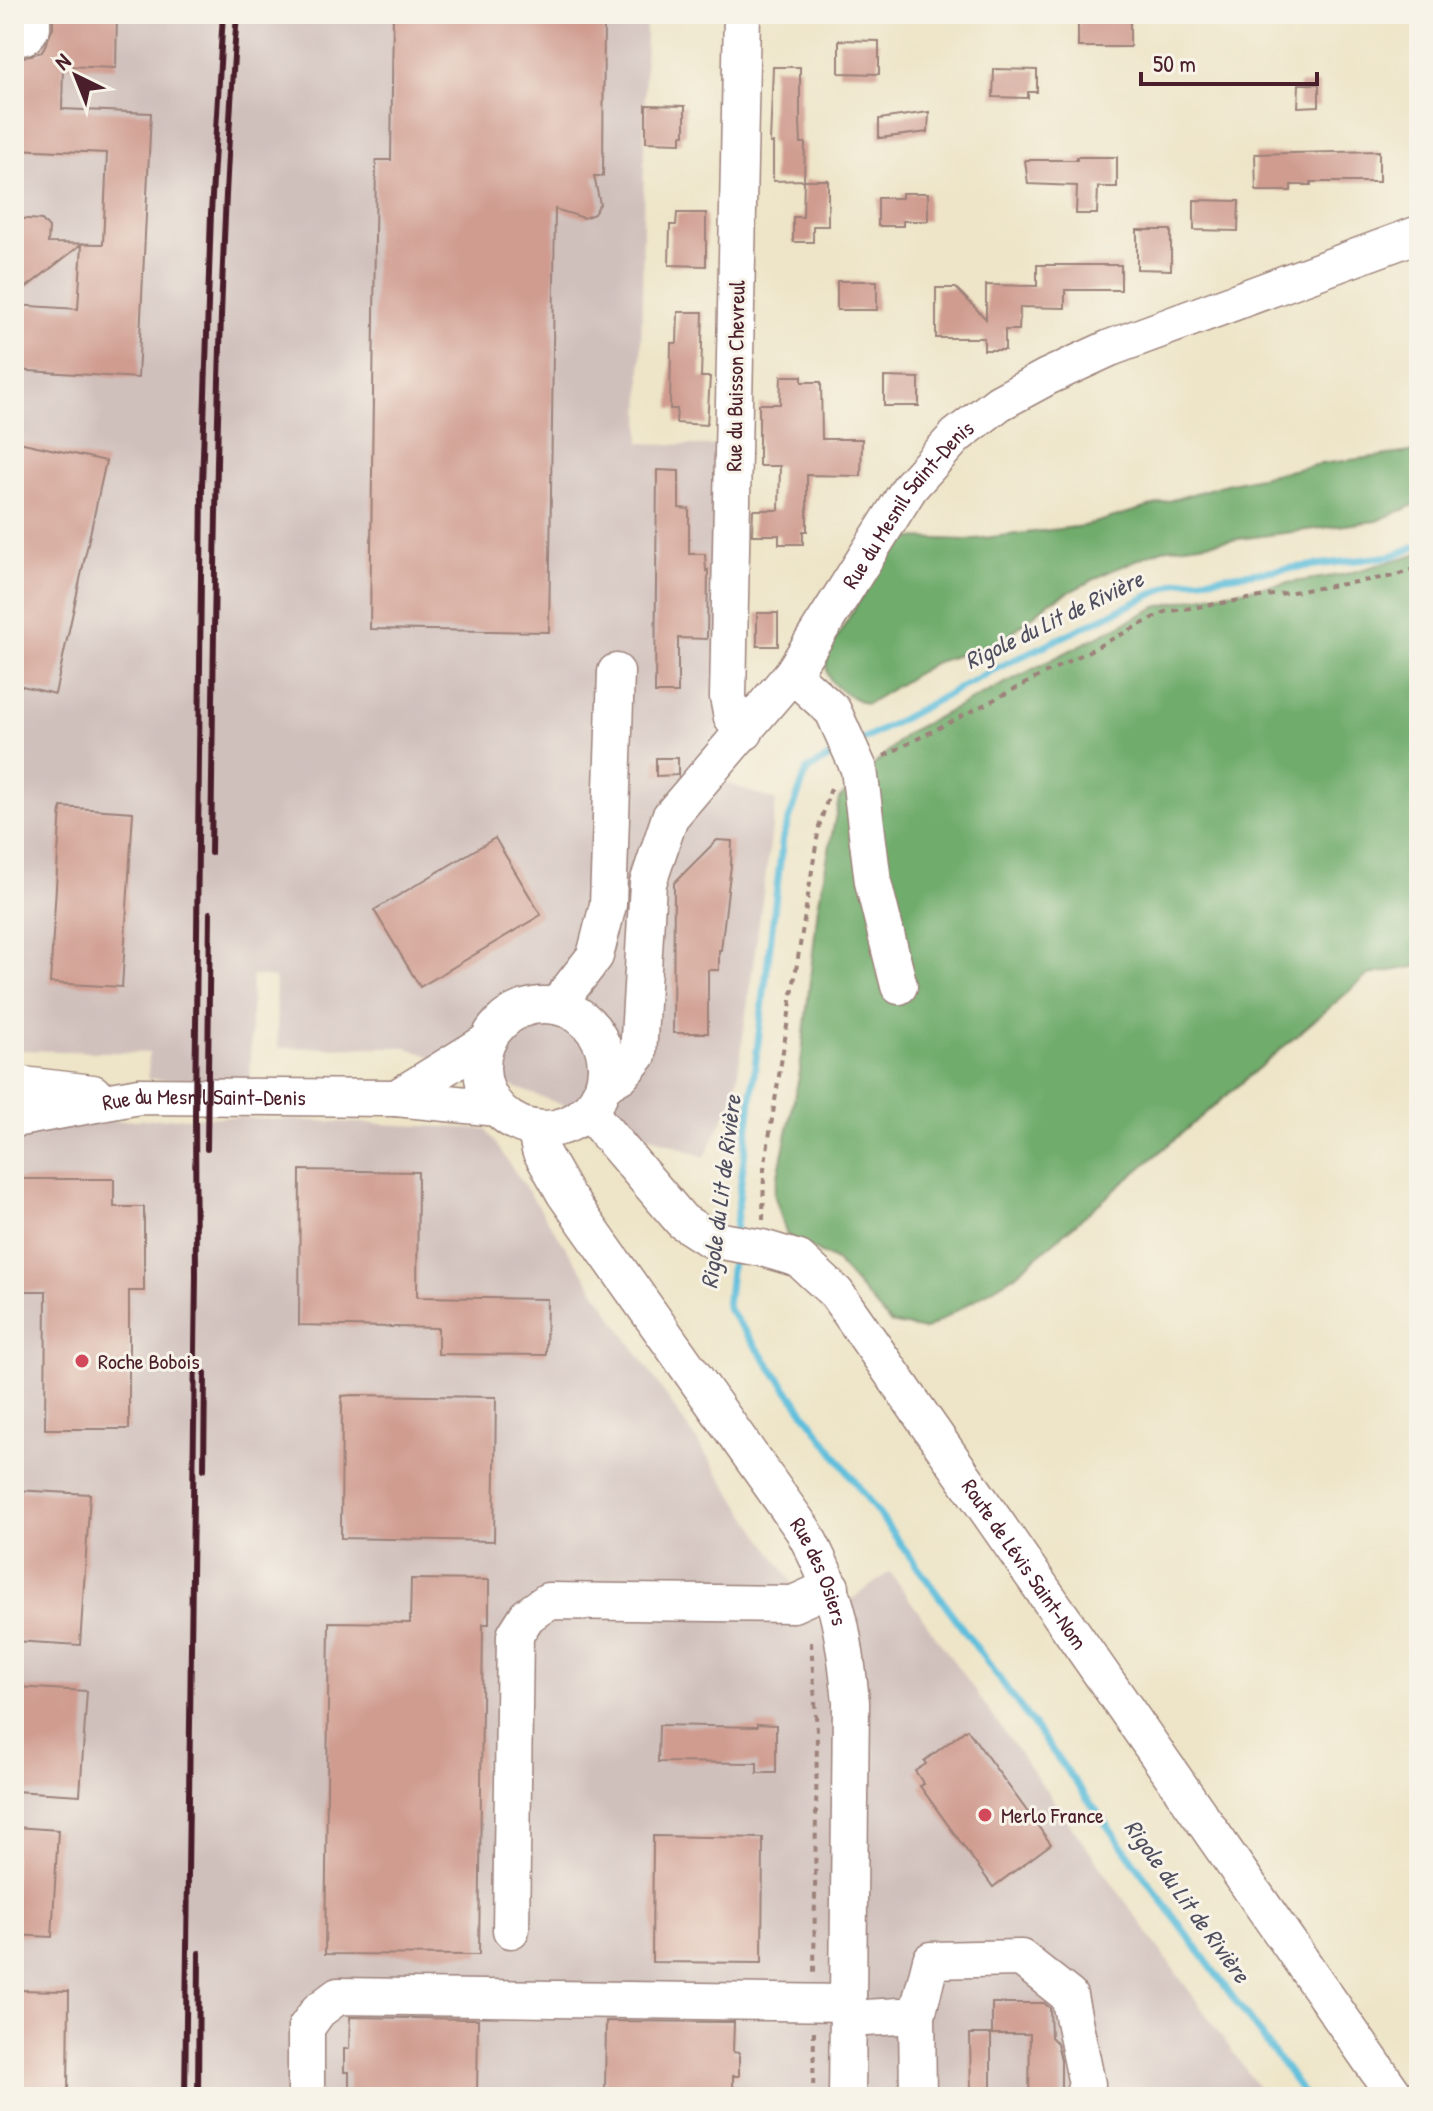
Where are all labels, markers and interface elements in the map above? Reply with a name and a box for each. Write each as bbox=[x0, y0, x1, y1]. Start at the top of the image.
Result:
north arrow bbox=[36, 36, 116, 116]
scale bar bbox=[1141, 36, 1317, 86]
text: N bbox=[48, 46, 77, 76]
text: 50 m bbox=[1153, 47, 1196, 79]
street label: Rue du Buisson Chevreul bbox=[718, 280, 752, 472]
street label: Rue du Mesnil Saint-Denis bbox=[835, 413, 980, 594]
water label: Rigole du Lit de Rivière bbox=[959, 561, 1150, 677]
street label: Rue du Mesnil Saint-Denis bbox=[100, 1080, 306, 1117]
water label: Rigole du Lit de Rivière bbox=[692, 1092, 749, 1291]
place label: Roche Bobois bbox=[98, 1346, 200, 1376]
marker: Roche Bobois bbox=[73, 1352, 91, 1370]
street label: Route de Lévis Saint-Nom bbox=[955, 1473, 1095, 1655]
street label: Rue des Osiers bbox=[784, 1511, 855, 1628]
place label: Merlo France bbox=[1001, 1800, 1104, 1830]
marker: Merlo France bbox=[976, 1806, 994, 1824]
water label: Rigole du Lit de Rivière bbox=[1117, 1812, 1259, 1990]

